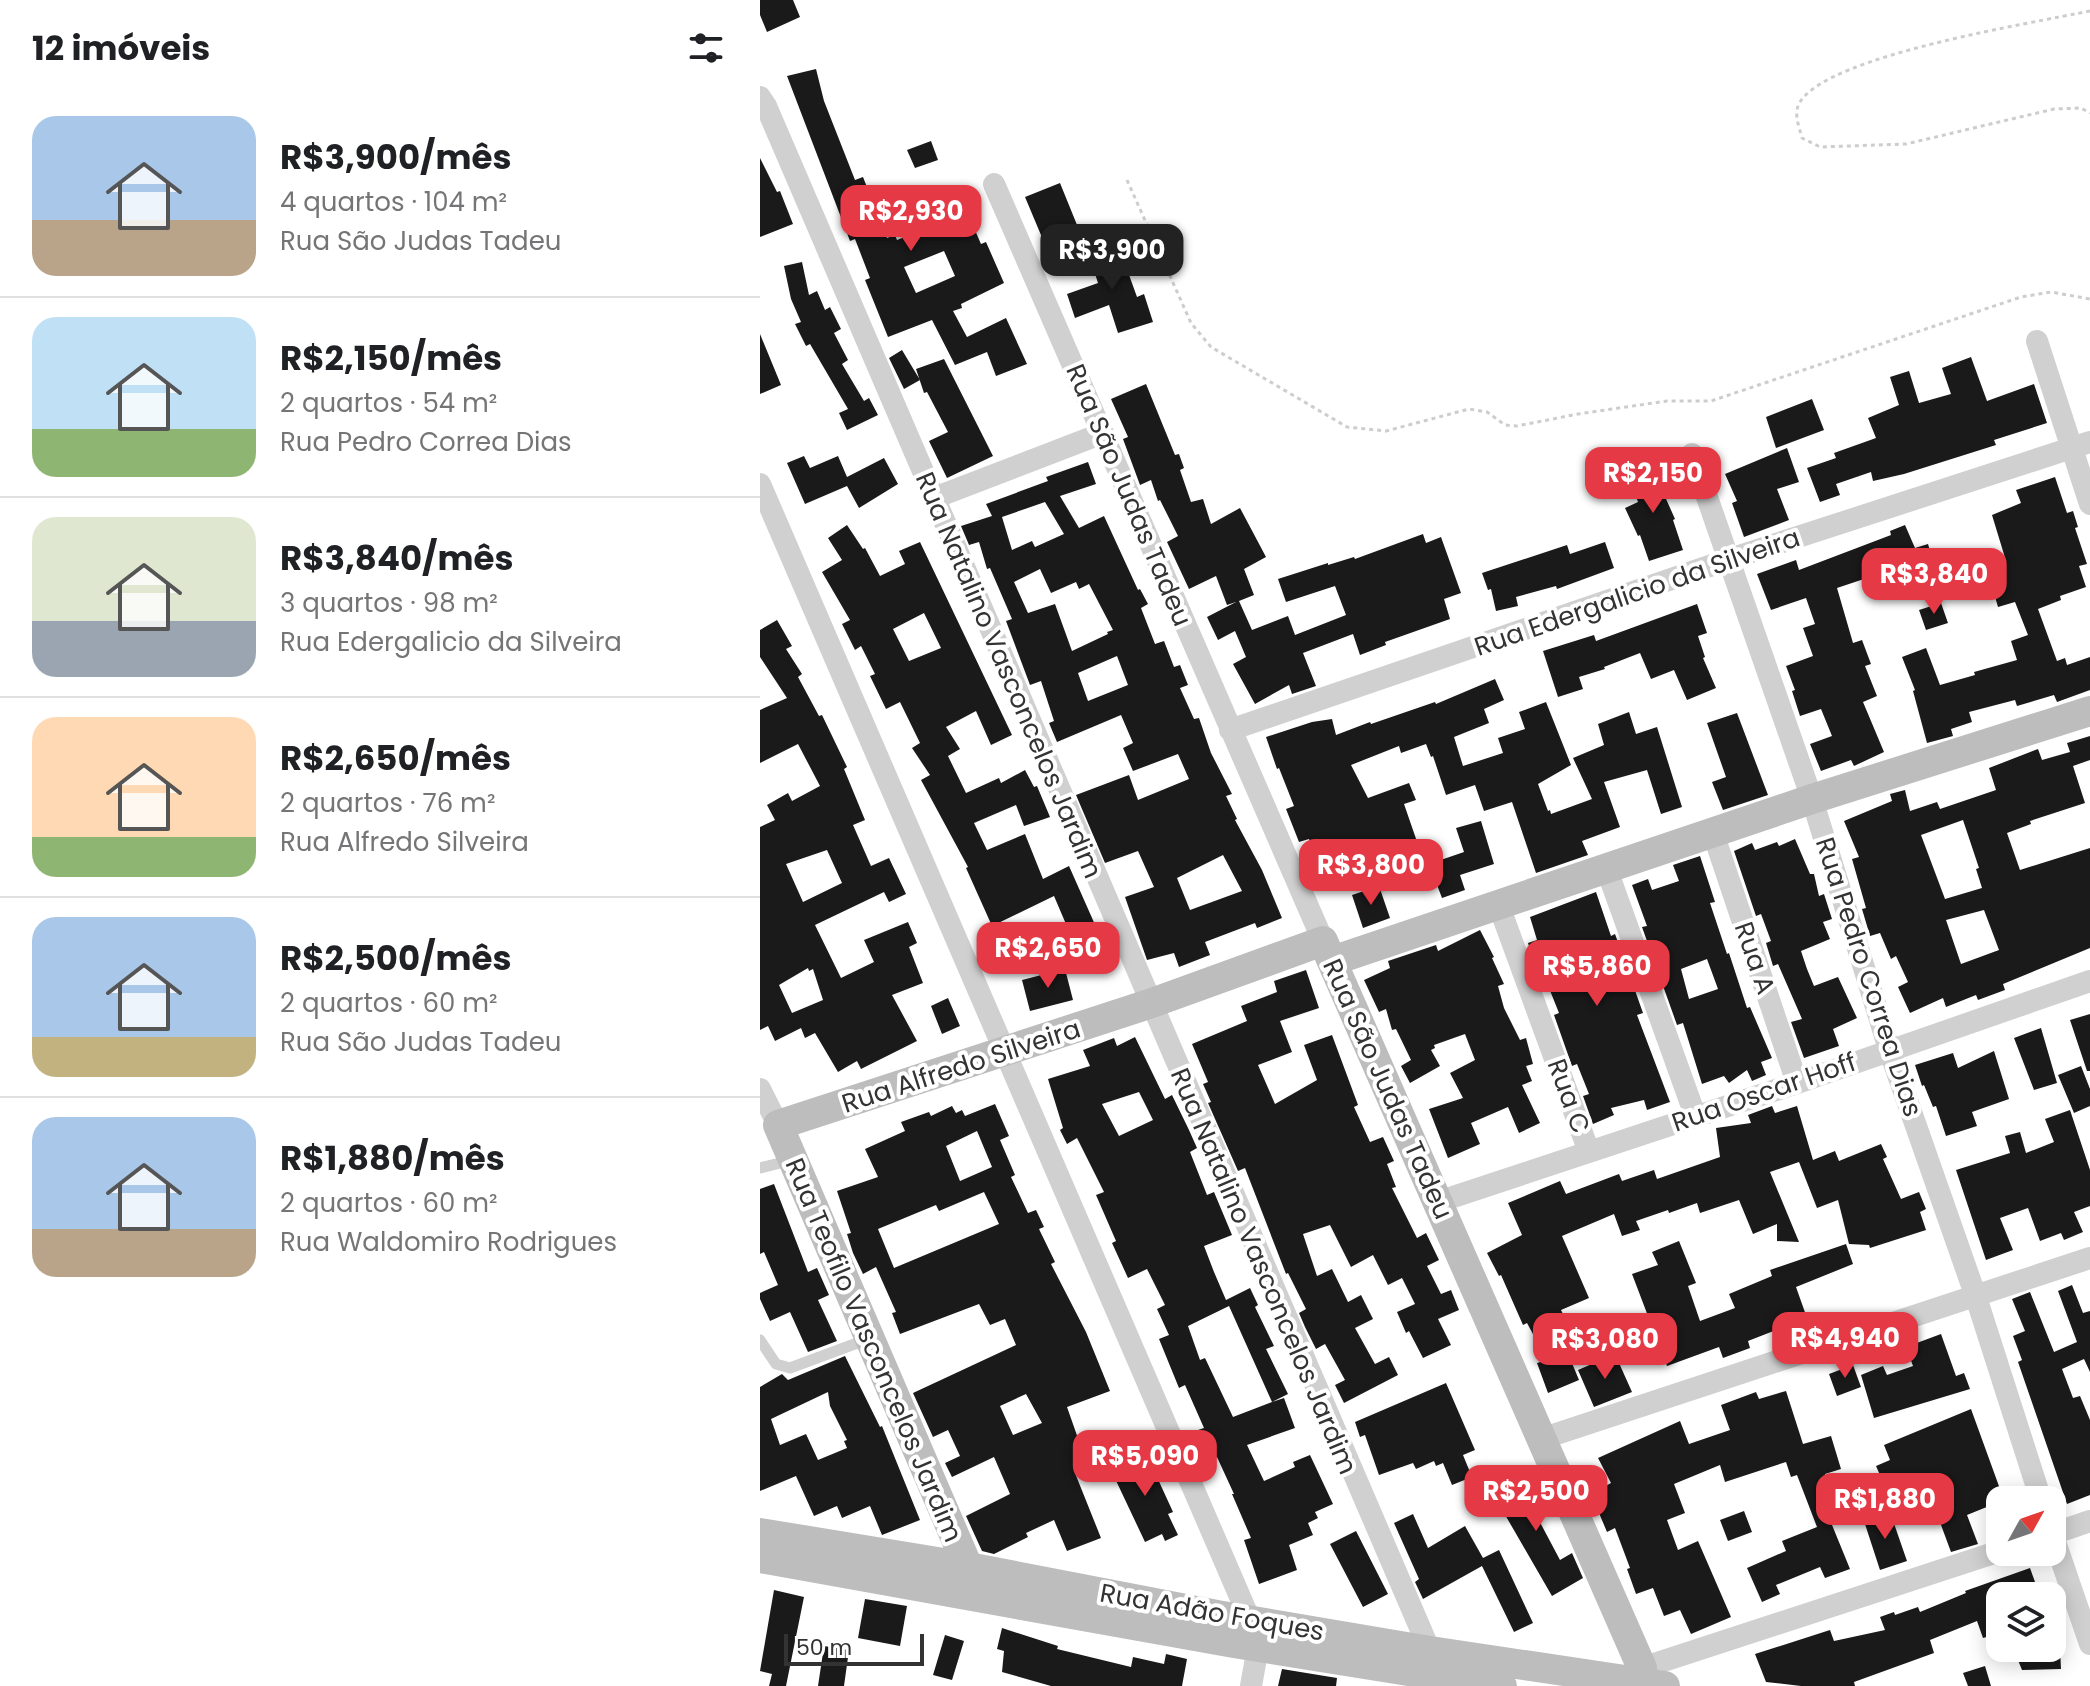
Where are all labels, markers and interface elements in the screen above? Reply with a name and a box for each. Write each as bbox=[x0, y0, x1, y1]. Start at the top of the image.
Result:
text: 12 imóveis bbox=[32, 24, 210, 72]
icon: filters bbox=[684, 26, 728, 70]
text: R$3,900/mês bbox=[280, 133, 511, 181]
icon: home bbox=[96, 148, 192, 244]
text: 4 quartos · 104 m² bbox=[280, 184, 507, 220]
pin: R$2,930 bbox=[837, 185, 985, 253]
text: R$2,930 bbox=[858, 193, 964, 229]
text: Rua São Judas Tadeu bbox=[280, 223, 561, 259]
pin: R$3,900 bbox=[1038, 224, 1186, 292]
text: R$3,900 bbox=[1058, 232, 1166, 268]
text: R$2,150/mês bbox=[280, 334, 502, 382]
icon: home bbox=[96, 349, 192, 445]
street label: Rua São Judas Tadeu bbox=[1057, 358, 1201, 632]
text: 2 quartos · 54 m² bbox=[280, 385, 497, 421]
text: Rua Pedro Correa Dias bbox=[280, 424, 572, 460]
pin: R$2,150 bbox=[1579, 447, 1727, 515]
text: R$2,150 bbox=[1603, 455, 1703, 491]
street label: Rua Natalino Vasconcelos Jardim bbox=[907, 466, 1111, 884]
street label: Rua Edergalicio da Silveira bbox=[1469, 519, 1805, 665]
text: R$3,840/mês bbox=[280, 534, 513, 582]
pin: R$3,840 bbox=[1860, 548, 2008, 616]
icon: home bbox=[96, 549, 192, 645]
text: R$3,840 bbox=[1880, 556, 1988, 592]
text: 3 quartos · 98 m² bbox=[280, 585, 498, 621]
text: Rua Edergalicio da Silveira bbox=[280, 624, 622, 660]
text: R$2,650/mês bbox=[280, 734, 511, 782]
icon: home bbox=[96, 749, 192, 845]
text: 2 quartos · 76 m² bbox=[280, 785, 495, 821]
text: Rua Alfredo Silveira bbox=[280, 824, 529, 860]
street label: Rua Pedro Correa Dias bbox=[1807, 833, 1931, 1121]
pin: R$3,800 bbox=[1297, 839, 1445, 907]
text: R$3,800 bbox=[1317, 847, 1425, 883]
street label: Rua A bbox=[1726, 917, 1784, 999]
pin: R$2,650 bbox=[974, 922, 1122, 990]
text: R$2,650 bbox=[995, 930, 1101, 966]
text: R$2,500/mês bbox=[280, 934, 511, 982]
pin: R$5,860 bbox=[1523, 940, 1671, 1008]
text: R$5,860 bbox=[1543, 948, 1651, 984]
icon: home bbox=[96, 949, 192, 1045]
street label: Rua São Judas Tadeu bbox=[1314, 953, 1462, 1225]
text: 2 quartos · 60 m² bbox=[280, 985, 498, 1021]
street label: Rua Alfredo Silveira bbox=[837, 1010, 1085, 1122]
text: Rua São Judas Tadeu bbox=[280, 1024, 561, 1060]
street label: Rua Oscar Hoff bbox=[1667, 1044, 1861, 1140]
street label: Rua C bbox=[1539, 1054, 1599, 1138]
street label: Rua Natalino Vasconcelos Jardim bbox=[1162, 1062, 1366, 1480]
text: R$1,880/mês bbox=[280, 1134, 505, 1182]
icon: home bbox=[96, 1149, 192, 1245]
street label: Rua Teofilo Vasconcelos Jardim bbox=[777, 1153, 971, 1547]
text: 2 quartos · 60 m² bbox=[280, 1185, 498, 1221]
text: Rua Waldomiro Rodrigues bbox=[280, 1224, 617, 1260]
pin: R$4,940 bbox=[1771, 1312, 1919, 1380]
pin: R$3,080 bbox=[1531, 1313, 1679, 1381]
text: R$4,940 bbox=[1790, 1320, 1900, 1356]
text: R$3,080 bbox=[1551, 1321, 1659, 1357]
pin: R$5,090 bbox=[1071, 1430, 1219, 1498]
text: R$5,090 bbox=[1091, 1438, 1199, 1474]
pin: R$2,500 bbox=[1462, 1465, 1610, 1533]
text: R$2,500 bbox=[1482, 1473, 1590, 1509]
pin: R$1,880 bbox=[1811, 1473, 1959, 1541]
text: R$1,880 bbox=[1834, 1481, 1936, 1517]
north arrow bbox=[1986, 1486, 2066, 1566]
map controls bbox=[1986, 1486, 2066, 1662]
street label: Rua Adão Foques bbox=[1097, 1575, 1327, 1649]
button: layers bbox=[1986, 1582, 2066, 1662]
scale bar bbox=[784, 1630, 924, 1666]
text: 50 m bbox=[796, 1632, 852, 1663]

